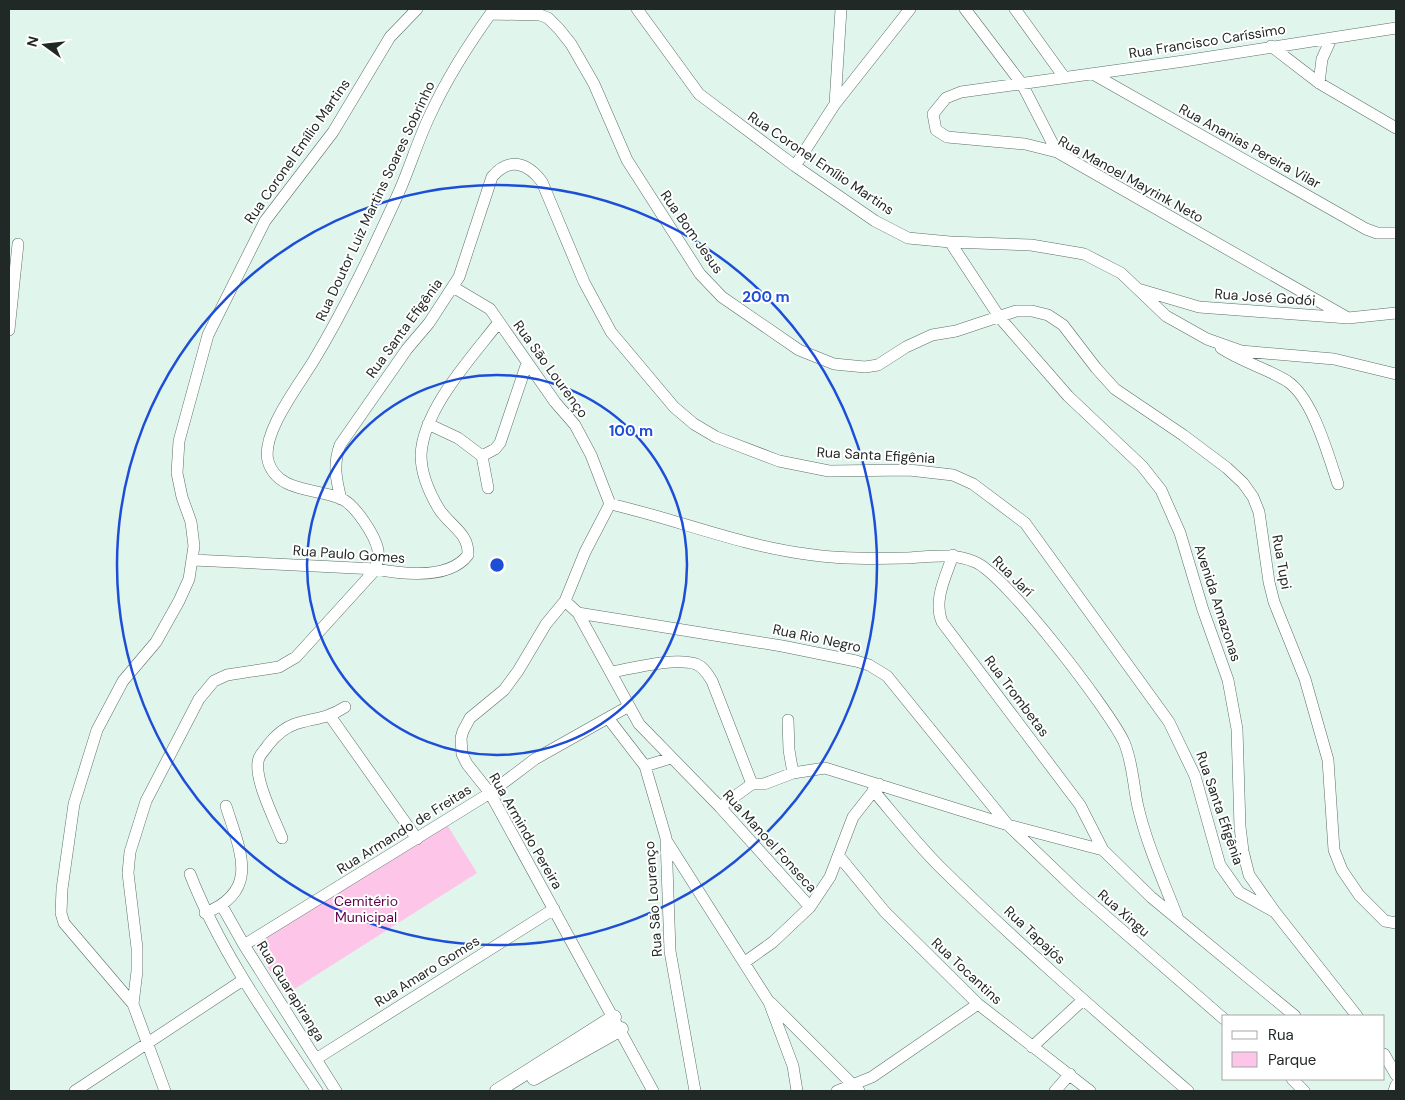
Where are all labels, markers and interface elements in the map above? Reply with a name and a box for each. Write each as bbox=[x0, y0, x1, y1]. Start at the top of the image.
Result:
north arrow bbox=[20, 20, 70, 70]
street label: Rua Francisco Caríssimo bbox=[1127, 20, 1287, 62]
text: N bbox=[22, 34, 42, 49]
street label: Rua Coronel Emílio Martins bbox=[240, 75, 354, 227]
street label: Rua Doutor Luiz Martins Soares Sobrinho bbox=[311, 78, 439, 324]
street label: Rua Ananias Pereira Vilar bbox=[1176, 99, 1324, 193]
street label: Rua Coronel Emílio Martins bbox=[744, 107, 898, 219]
street label: Rua Manoel Mayrink Neto bbox=[1055, 131, 1207, 227]
street label: Rua Bom Jesus bbox=[657, 187, 727, 277]
street label: Rua Santa Efigênia bbox=[362, 275, 446, 381]
street label: Rua José Godói bbox=[1214, 284, 1316, 310]
text: 200 m bbox=[742, 287, 790, 307]
street label: Rua São Lourenço bbox=[510, 317, 592, 421]
text: 100 m bbox=[609, 421, 653, 441]
street label: Rua Santa Efigênia bbox=[816, 443, 936, 467]
street label: Rua Tupi bbox=[1268, 533, 1296, 591]
street label: Rua Paulo Gomes bbox=[292, 541, 406, 567]
street label: Avenida Amazonas bbox=[1191, 542, 1245, 664]
street label: Rua Jarí bbox=[989, 552, 1038, 601]
centre of rings bbox=[488, 556, 506, 574]
street label: Rua Rio Negro bbox=[771, 620, 863, 656]
street label: Rua Trombetas bbox=[981, 652, 1053, 740]
street label: Rua Santa Efigênia bbox=[1192, 749, 1248, 867]
street label: Rua Armindo Pereira bbox=[485, 770, 567, 892]
street label: Rua Armando de Freitas bbox=[333, 780, 475, 878]
street label: Rua Manoel Fonseca bbox=[719, 786, 821, 896]
street label: Rua São Lourenço bbox=[640, 840, 666, 958]
street label: Rua Xingu bbox=[1094, 885, 1154, 941]
park label: Cemitério Municipal bbox=[334, 892, 398, 926]
street label: Rua Tapajós bbox=[1001, 902, 1069, 968]
street label: Rua Amaro Gomes bbox=[371, 931, 483, 1011]
street label: Rua Tocantins bbox=[928, 934, 1006, 1008]
street label: Rua Guarapiranga bbox=[253, 937, 329, 1045]
legend bbox=[1222, 1015, 1385, 1080]
text: Rua bbox=[1268, 1025, 1294, 1045]
text: Parque bbox=[1268, 1050, 1316, 1070]

